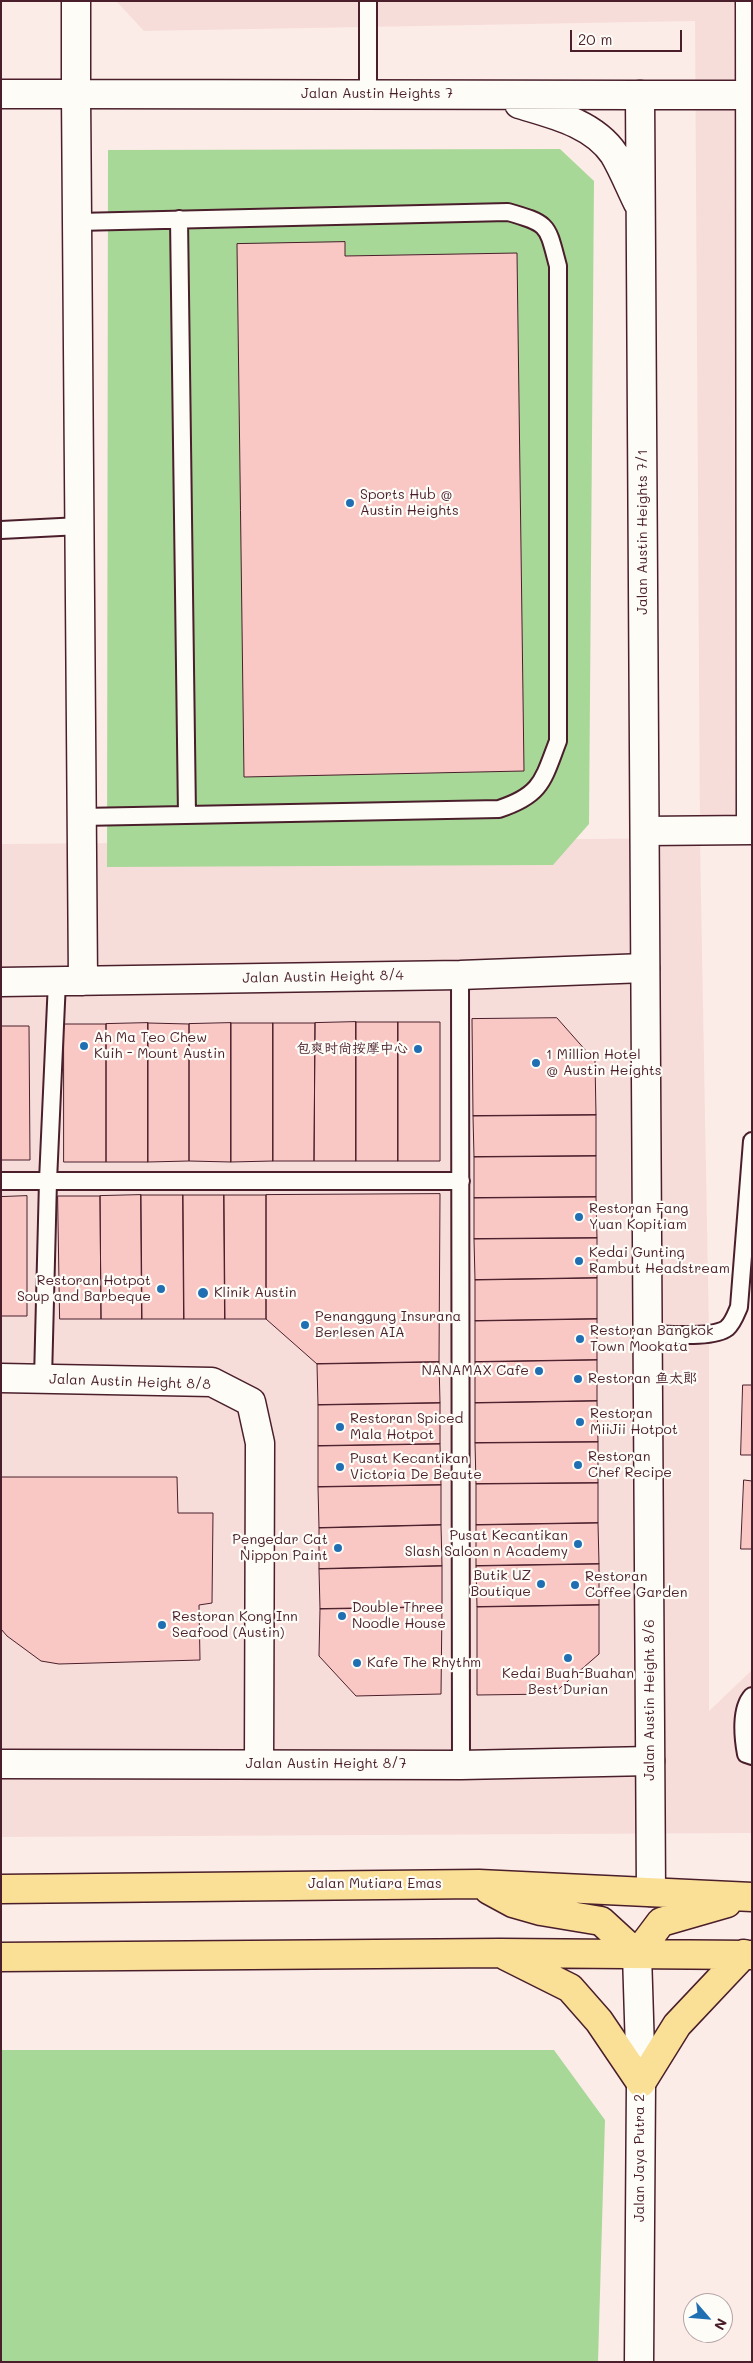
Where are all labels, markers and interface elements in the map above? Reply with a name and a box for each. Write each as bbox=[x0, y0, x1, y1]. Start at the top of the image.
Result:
scale bar bbox=[573, 20, 686, 52]
text: 20 m bbox=[578, 29, 612, 49]
street label: Jalan Austin Heights 7 bbox=[301, 86, 453, 102]
street label: Jalan Austin Heights 7/1 bbox=[635, 449, 651, 615]
place label: Sports Hub @ Austin Heights bbox=[360, 487, 459, 520]
marker: Sports Hub @ Austin Heights bbox=[344, 497, 356, 509]
street label: Jalan Austin Height 8/4 bbox=[242, 967, 404, 987]
place label: Ah Ma Teo Chew Kuih - Mount Austin bbox=[94, 1030, 225, 1062]
marker: Ah Ma Teo Chew Kuih - Mount Austin bbox=[78, 1040, 90, 1052]
place label: 包爽时尚按摩中心 bbox=[296, 1041, 408, 1057]
marker: 包爽时尚按摩中心 bbox=[412, 1043, 424, 1055]
place label: 1 Million Hotel @ Austin Heights bbox=[546, 1047, 662, 1080]
marker: 1 Million Hotel @ Austin Heights bbox=[530, 1057, 542, 1069]
place label: Restoran Fang Yuan Kopitiam bbox=[589, 1201, 688, 1234]
marker: Restoran Fang Yuan Kopitiam bbox=[573, 1211, 585, 1223]
place label: Kedai Gunting Rambut Headstream bbox=[589, 1245, 730, 1278]
marker: Kedai Gunting Rambut Headstream bbox=[573, 1255, 585, 1267]
place label: Restoran Hotpot Soup and Barbeque bbox=[17, 1273, 151, 1305]
marker: Restoran Hotpot Soup and Barbeque bbox=[155, 1283, 167, 1295]
place label: Klinik Austin bbox=[214, 1285, 297, 1301]
marker: Klinik Austin bbox=[196, 1286, 210, 1300]
place label: Penanggung Insurana Berlesen AIA bbox=[315, 1309, 461, 1341]
marker: Penanggung Insurana Berlesen AIA bbox=[299, 1319, 311, 1331]
place label: Restoran Bangkok Town Mookata bbox=[590, 1323, 713, 1355]
marker: Restoran Bangkok Town Mookata bbox=[574, 1333, 586, 1345]
place label: NANAMAX Cafe bbox=[422, 1363, 529, 1379]
marker: NANAMAX Cafe bbox=[533, 1365, 545, 1377]
street label: Jalan Austin Height 8/8 bbox=[49, 1371, 211, 1393]
place label: Restoran 鱼太郎 bbox=[588, 1371, 697, 1387]
marker: Restoran 鱼太郎 bbox=[572, 1373, 584, 1385]
place label: Restoran MiiJii Hotpot bbox=[590, 1406, 678, 1438]
place label: Restoran Spiced Mala Hotpot bbox=[350, 1411, 463, 1444]
marker: Restoran MiiJii Hotpot bbox=[574, 1416, 586, 1428]
marker: Restoran Spiced Mala Hotpot bbox=[334, 1421, 346, 1433]
place label: Restoran Chef Recipe bbox=[588, 1449, 672, 1481]
place label: Pusat Kecantikan Victoria De Beaute bbox=[350, 1451, 482, 1484]
marker: Restoran Chef Recipe bbox=[572, 1459, 584, 1471]
marker: Pusat Kecantikan Victoria De Beaute bbox=[334, 1461, 346, 1473]
place label: Pusat Kecantikan Slash Saloon n Academy bbox=[405, 1528, 568, 1560]
place label: Pengedar Cat Nippon Paint bbox=[232, 1532, 328, 1564]
marker: Pusat Kecantikan Slash Saloon n Academy bbox=[572, 1538, 584, 1550]
marker: Pengedar Cat Nippon Paint bbox=[332, 1542, 344, 1554]
place label: Butik UZ Boutique bbox=[471, 1568, 531, 1600]
place label: Restoran Coffee Garden bbox=[585, 1569, 687, 1601]
marker: Butik UZ Boutique bbox=[535, 1578, 547, 1590]
marker: Restoran Coffee Garden bbox=[569, 1579, 581, 1591]
place label: Double Three Noodle House bbox=[352, 1600, 446, 1632]
place label: Restoran Kong Inn Seafood (Austin) bbox=[172, 1609, 298, 1641]
marker: Double Three Noodle House bbox=[336, 1610, 348, 1622]
marker: Restoran Kong Inn Seafood (Austin) bbox=[156, 1619, 168, 1631]
street label: Jalan Austin Height 8/6 bbox=[642, 1619, 658, 1781]
marker: Kedai Buah-Buahan Best Durian bbox=[562, 1652, 574, 1664]
place label: Kafe The Rhythm bbox=[367, 1655, 481, 1671]
marker: Kafe The Rhythm bbox=[351, 1657, 363, 1669]
place label: Kedai Buah-Buahan Best Durian bbox=[502, 1666, 634, 1698]
street label: Jalan Austin Height 8/7 bbox=[246, 1756, 406, 1772]
street label: Jalan Mutiara Emas bbox=[308, 1876, 442, 1892]
street label: Jalan Jaya Putra 2 bbox=[632, 2094, 648, 2222]
north arrow bbox=[683, 2293, 733, 2343]
text: N bbox=[710, 2316, 732, 2334]

